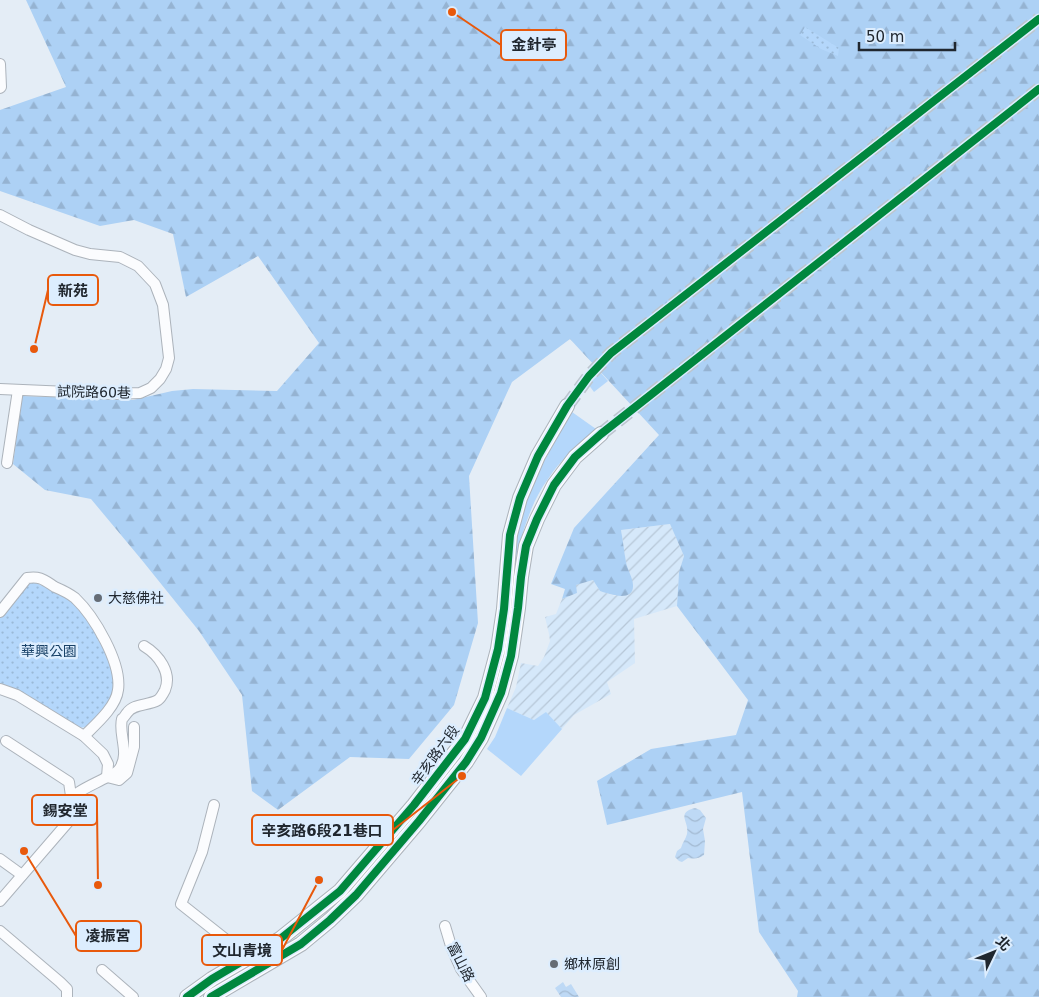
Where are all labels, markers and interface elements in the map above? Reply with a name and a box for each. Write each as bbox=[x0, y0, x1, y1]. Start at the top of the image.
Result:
scale bar bbox=[859, 20, 955, 52]
text: 50 m bbox=[866, 28, 904, 46]
callout: 金針亭 bbox=[501, 30, 566, 60]
text: 金針亭 bbox=[511, 36, 557, 54]
callout: 新苑 bbox=[48, 275, 98, 305]
text: 新苑 bbox=[58, 282, 88, 300]
street label: 試院路60巷 bbox=[57, 383, 131, 401]
place label: 大慈佛社 bbox=[108, 590, 164, 606]
marker: 大慈佛社 bbox=[92, 592, 104, 604]
park label: 華興公園 bbox=[21, 643, 77, 659]
street label: 辛亥路六段 bbox=[408, 722, 462, 788]
callout: 錫安堂 bbox=[32, 795, 97, 825]
text: 錫安堂 bbox=[42, 802, 88, 820]
callout: 辛亥路6段21巷口 bbox=[252, 815, 393, 845]
text: 辛亥路6段21巷口 bbox=[261, 822, 383, 840]
callout: 凌振宮 bbox=[76, 921, 141, 951]
text: 凌振宮 bbox=[85, 927, 131, 945]
north arrow bbox=[969, 927, 1019, 977]
text: 北 bbox=[993, 933, 1014, 954]
callout: 文山青境 bbox=[202, 935, 282, 965]
street label: 富山路 bbox=[444, 940, 478, 984]
text: 文山青境 bbox=[212, 942, 272, 960]
place label: 鄉林原創 bbox=[564, 956, 620, 972]
marker: 鄉林原創 bbox=[548, 958, 560, 970]

